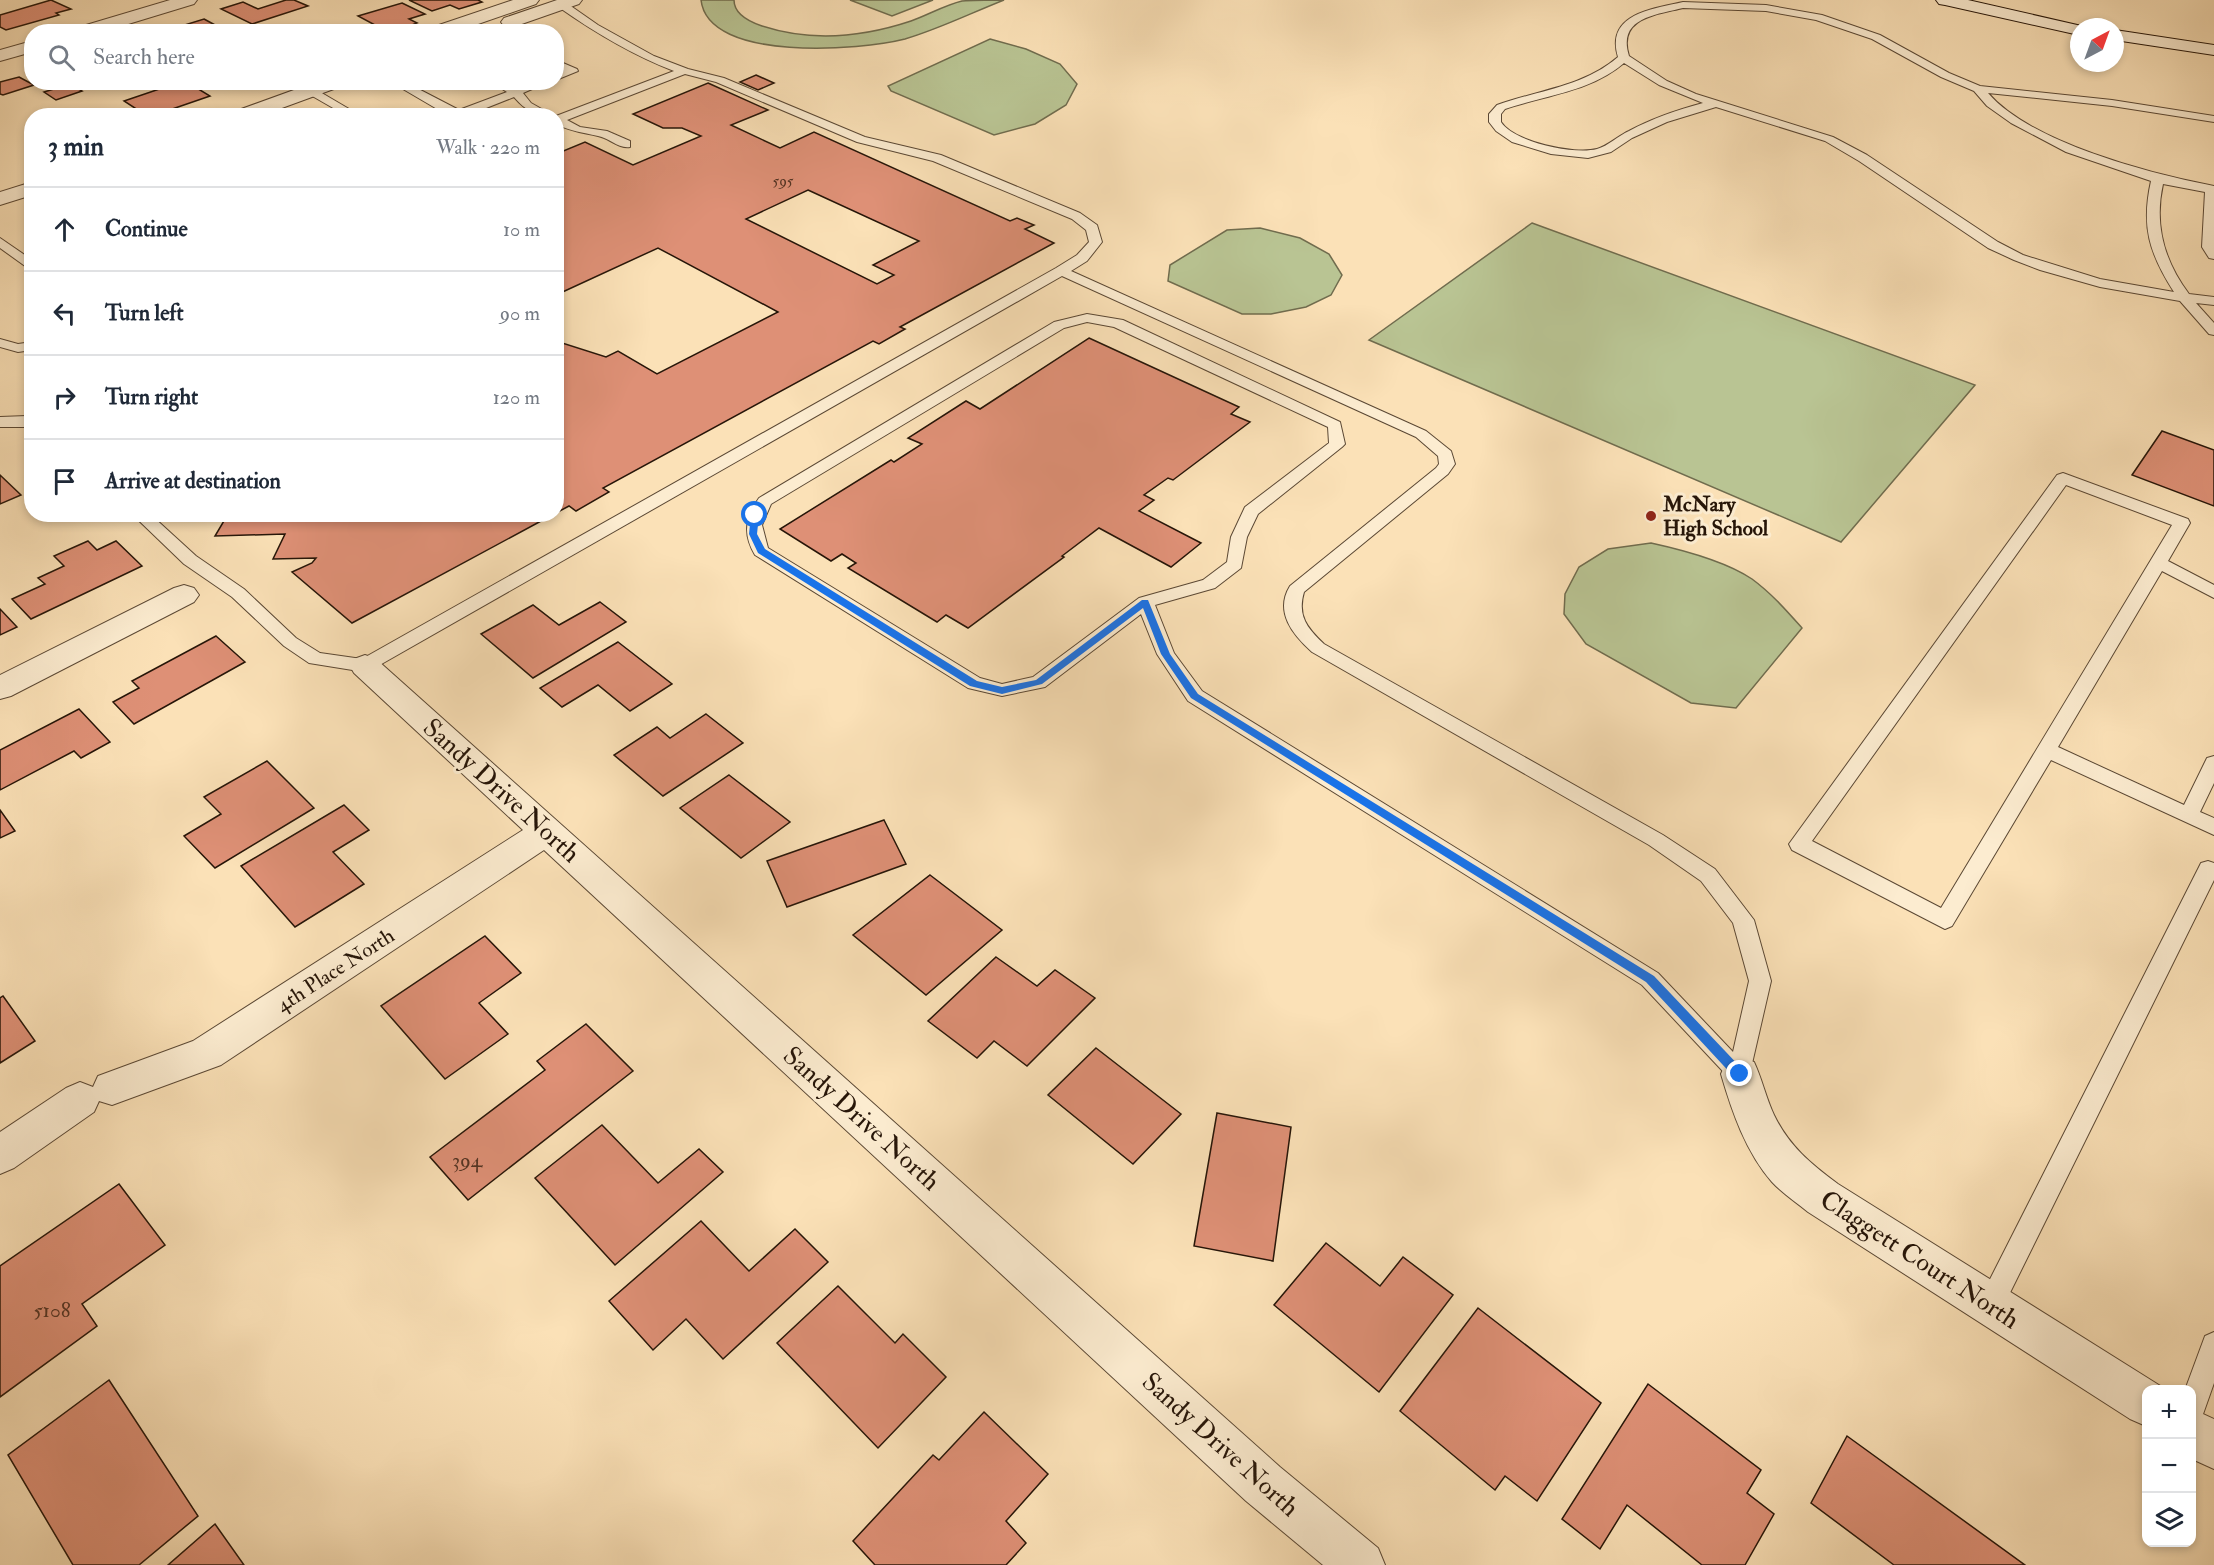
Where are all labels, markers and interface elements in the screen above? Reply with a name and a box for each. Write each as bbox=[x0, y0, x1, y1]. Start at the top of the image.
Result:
north arrow bbox=[2070, 18, 2124, 72]
search box bbox=[24, 24, 564, 90]
icon: search bbox=[45, 41, 78, 74]
text: Search here bbox=[93, 43, 195, 71]
text: 3 min bbox=[48, 131, 104, 163]
text: Walk · 220 m bbox=[436, 135, 540, 160]
house number: 595 bbox=[773, 172, 794, 191]
icon: ahead bbox=[48, 213, 81, 246]
text: Continue bbox=[105, 215, 188, 243]
text: 10 m bbox=[503, 217, 540, 242]
icon: left bbox=[48, 297, 81, 330]
text: Turn left bbox=[105, 299, 184, 327]
text: 90 m bbox=[500, 301, 540, 326]
icon: right bbox=[48, 381, 81, 414]
text: Turn right bbox=[105, 383, 198, 411]
text: 120 m bbox=[493, 385, 540, 410]
icon: arrive bbox=[48, 465, 81, 498]
text: Arrive at destination bbox=[105, 467, 281, 495]
place label: McNary High School bbox=[1662, 491, 1769, 542]
route start bbox=[741, 501, 767, 527]
marker: McNary High School bbox=[1644, 509, 1658, 523]
street label: Sandy Drive North bbox=[416, 712, 587, 870]
street label: 4th Place North bbox=[271, 922, 399, 1019]
street label: Sandy Drive North bbox=[776, 1040, 947, 1198]
route end bbox=[1726, 1060, 1752, 1086]
house number: 394 bbox=[452, 1147, 484, 1174]
street label: Claggett Court North bbox=[1814, 1184, 2025, 1336]
house number: 5108 bbox=[33, 1297, 71, 1324]
street label: Sandy Drive North bbox=[1135, 1366, 1306, 1524]
map controls bbox=[2142, 1385, 2196, 1547]
button: + bbox=[2142, 1385, 2196, 1439]
button: − bbox=[2142, 1439, 2196, 1493]
button: layers bbox=[2142, 1493, 2196, 1547]

